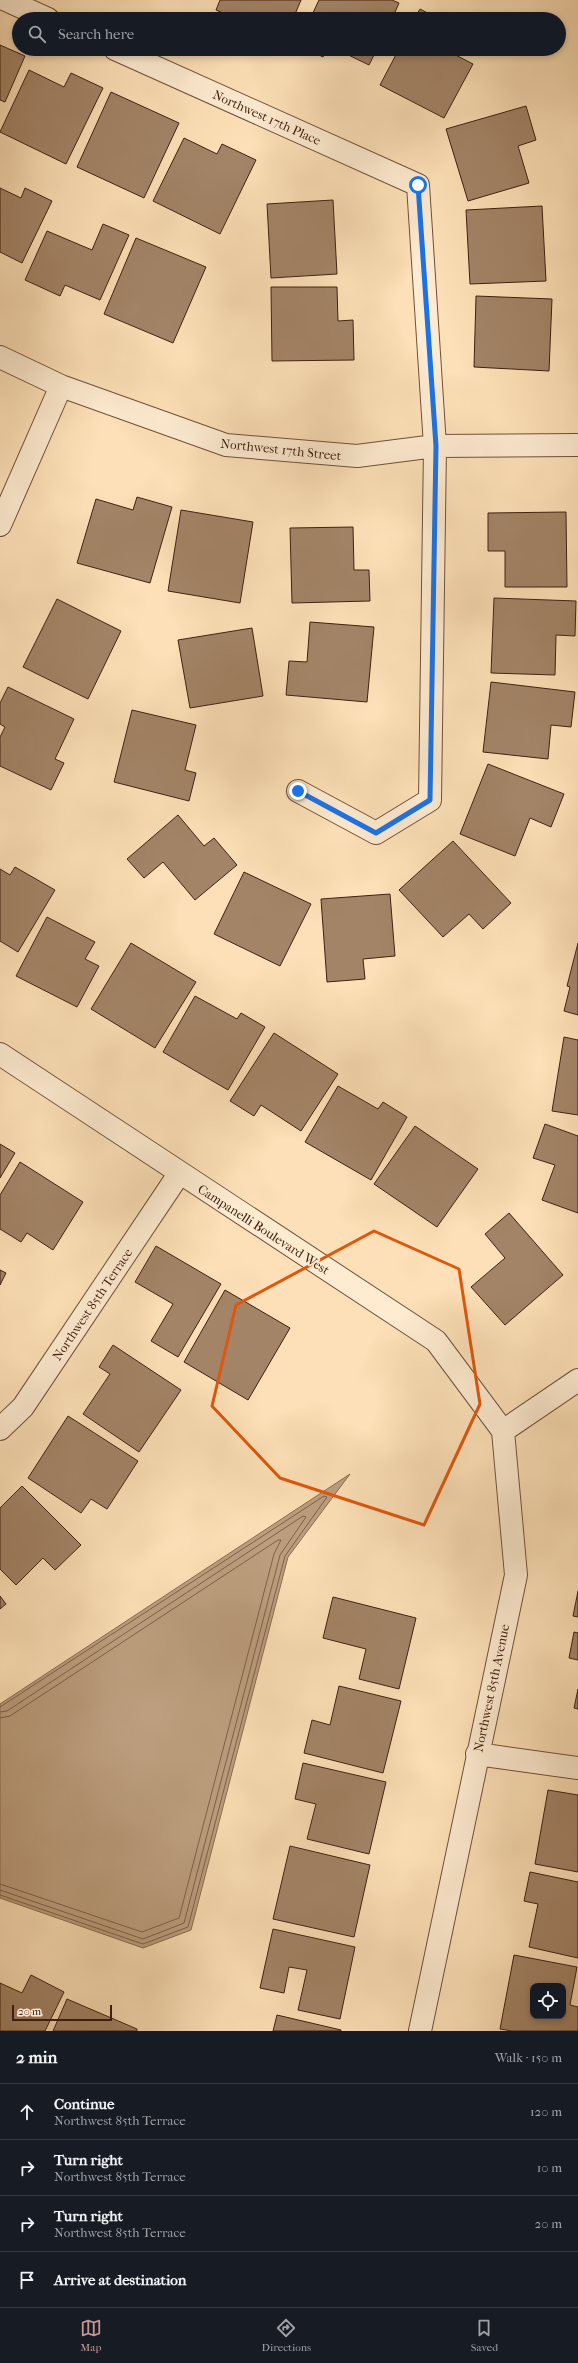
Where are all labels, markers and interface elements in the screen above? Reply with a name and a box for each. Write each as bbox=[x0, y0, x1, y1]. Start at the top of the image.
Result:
search box bbox=[12, 12, 566, 56]
icon: search bbox=[26, 23, 48, 45]
text: Search here bbox=[58, 25, 134, 43]
street label: Northwest 17th Place bbox=[210, 87, 324, 148]
route start bbox=[409, 176, 427, 194]
street label: Northwest 17th Street bbox=[220, 436, 342, 463]
route end bbox=[289, 782, 307, 800]
street label: Campanelli Boulevard West bbox=[195, 1181, 333, 1278]
street label: Northwest 85th Terrace bbox=[49, 1245, 136, 1363]
street label: Northwest 85th Avenue bbox=[471, 1622, 512, 1753]
map controls bbox=[530, 1983, 566, 2019]
button: locate bbox=[530, 1983, 566, 2019]
scale bar bbox=[12, 2003, 112, 2022]
text: 20 m bbox=[18, 2005, 41, 2018]
text: 2 min bbox=[16, 2047, 57, 2067]
text: Walk · 150 m bbox=[495, 2050, 562, 2065]
text: Continue bbox=[54, 2095, 114, 2113]
icon: ahead bbox=[16, 2101, 38, 2123]
text: 120 m bbox=[530, 2104, 562, 2119]
text: Northwest 85th Terrace bbox=[54, 2113, 186, 2128]
text: Turn right bbox=[54, 2151, 123, 2169]
icon: right bbox=[16, 2157, 38, 2179]
text: 10 m bbox=[537, 2160, 562, 2175]
text: Northwest 85th Terrace bbox=[54, 2169, 186, 2184]
text: Turn right bbox=[54, 2207, 123, 2225]
icon: right bbox=[16, 2213, 38, 2235]
text: 20 m bbox=[535, 2216, 562, 2231]
text: Northwest 85th Terrace bbox=[54, 2225, 186, 2240]
icon: arrive bbox=[16, 2269, 38, 2291]
text: Arrive at destination bbox=[54, 2271, 186, 2289]
tab: Map bbox=[80, 2317, 102, 2354]
tab: Directions bbox=[262, 2317, 311, 2354]
tab: Saved bbox=[471, 2317, 498, 2354]

